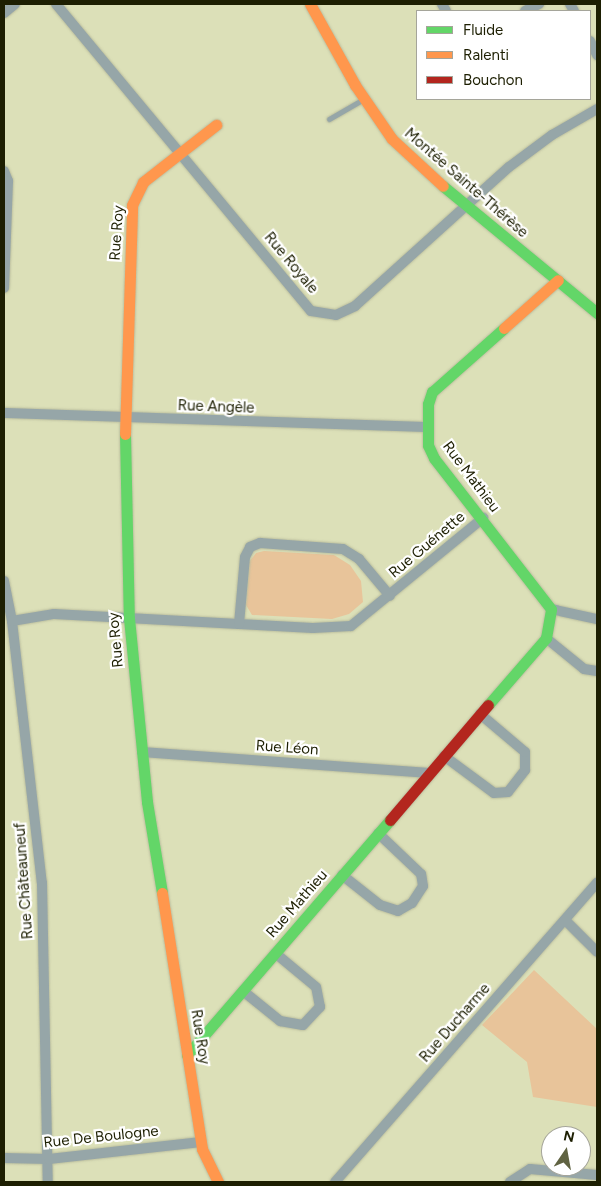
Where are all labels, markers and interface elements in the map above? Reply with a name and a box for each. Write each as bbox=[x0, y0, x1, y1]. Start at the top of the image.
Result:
legend bbox=[416, 10, 591, 100]
text: Fluide bbox=[463, 21, 503, 39]
text: Ralenti bbox=[463, 46, 509, 64]
text: Bouchon bbox=[463, 71, 523, 89]
street label: Montée Sainte-Thérèse bbox=[401, 125, 531, 241]
street label: Rue Roy bbox=[106, 205, 128, 261]
street label: Rue Royale bbox=[260, 229, 322, 297]
street label: Rue Angèle bbox=[177, 397, 255, 417]
street label: Rue Mathieu bbox=[439, 438, 503, 516]
street label: Rue Guénette bbox=[385, 508, 469, 582]
street label: Rue Roy bbox=[105, 612, 127, 668]
street label: Rue Léon bbox=[255, 737, 319, 759]
street label: Rue Châteauneuf bbox=[11, 822, 37, 940]
street label: Rue Mathieu bbox=[263, 866, 331, 942]
street label: Rue Ducharme bbox=[416, 980, 494, 1066]
street label: Rue Roy bbox=[187, 1008, 213, 1066]
street label: Rue De Boulogne bbox=[43, 1122, 159, 1152]
north arrow bbox=[541, 1126, 591, 1176]
text: N bbox=[562, 1127, 576, 1146]

